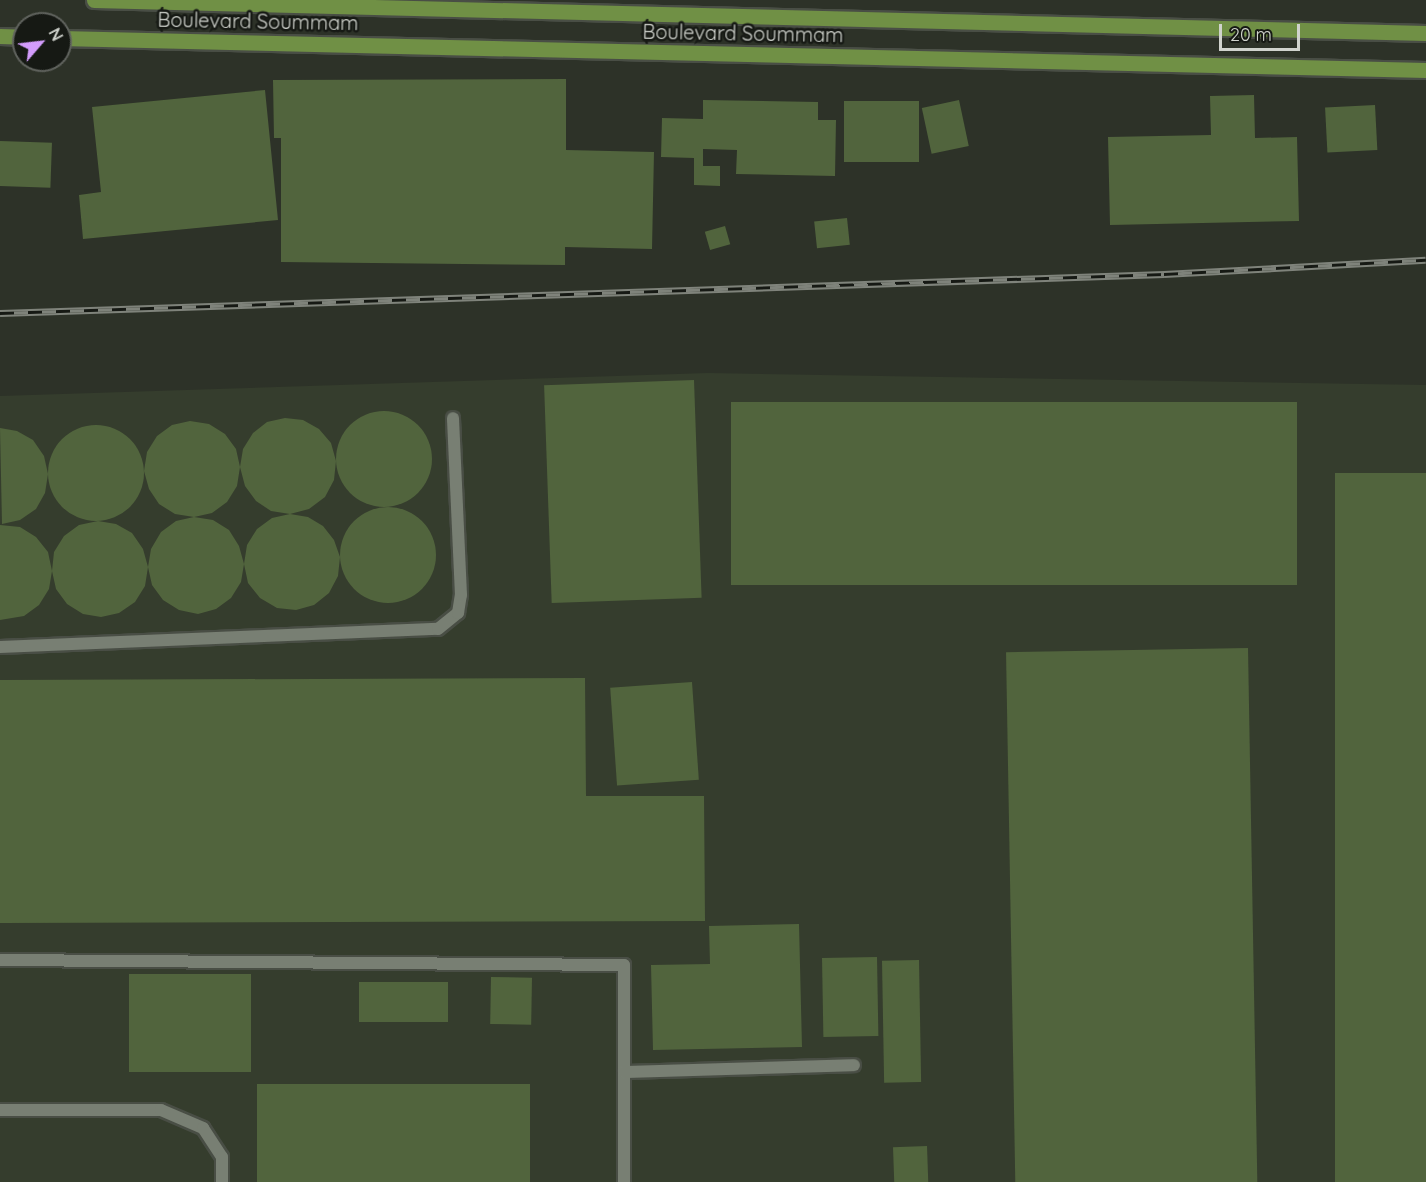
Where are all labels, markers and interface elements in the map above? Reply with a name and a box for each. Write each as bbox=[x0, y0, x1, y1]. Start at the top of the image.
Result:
street label: Boulevard Soummam bbox=[157, 7, 359, 35]
north arrow bbox=[12, 12, 72, 72]
scale bar bbox=[1222, 12, 1303, 50]
street label: Boulevard Soummam bbox=[642, 19, 844, 47]
text: 20 m bbox=[1230, 23, 1272, 46]
text: N bbox=[45, 25, 68, 44]

